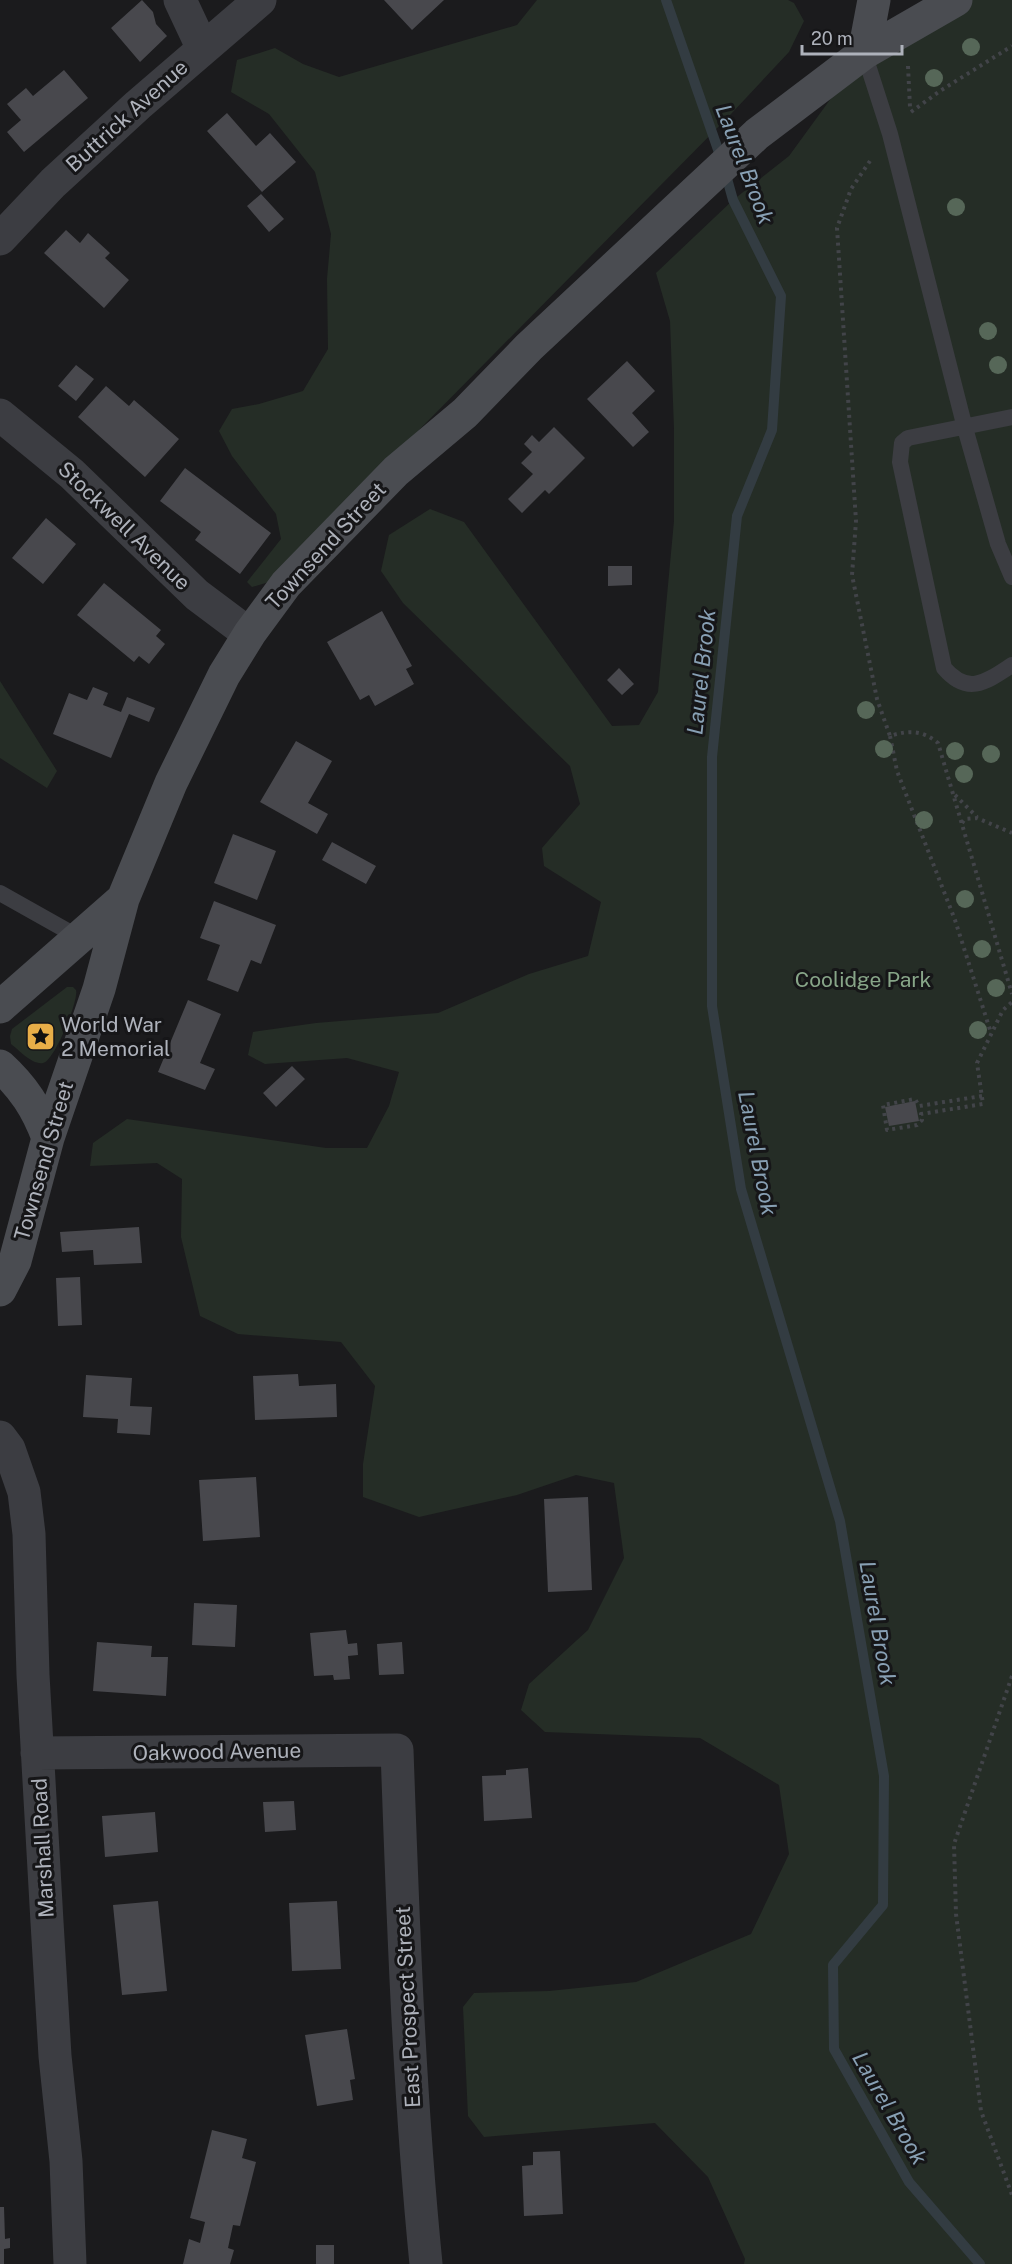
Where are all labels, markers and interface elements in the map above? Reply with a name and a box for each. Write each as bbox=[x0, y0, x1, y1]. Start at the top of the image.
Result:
scale bar bbox=[802, 18, 902, 56]
text: 20 m bbox=[811, 28, 853, 49]
street label: Buttrick Avenue bbox=[61, 54, 193, 177]
water label: Laurel Brook bbox=[710, 100, 780, 228]
street label: Stockwell Avenue bbox=[53, 456, 196, 595]
street label: Townsend Street bbox=[260, 477, 391, 614]
water label: Laurel Brook bbox=[681, 608, 721, 736]
park label: Coolidge Park bbox=[795, 967, 931, 992]
place label: World War 2 Memorial bbox=[61, 1012, 170, 1061]
place icon: World War 2 Memorial bbox=[24, 1021, 56, 1053]
street label: Townsend Street bbox=[9, 1078, 78, 1243]
water label: Laurel Brook bbox=[733, 1089, 783, 1217]
water label: Laurel Brook bbox=[854, 1559, 902, 1687]
street label: Oakwood Avenue bbox=[133, 1738, 301, 1765]
street label: Marshall Road bbox=[26, 1778, 59, 1919]
street label: East Prospect Street bbox=[390, 1906, 425, 2108]
water label: Laurel Brook bbox=[847, 2047, 933, 2169]

